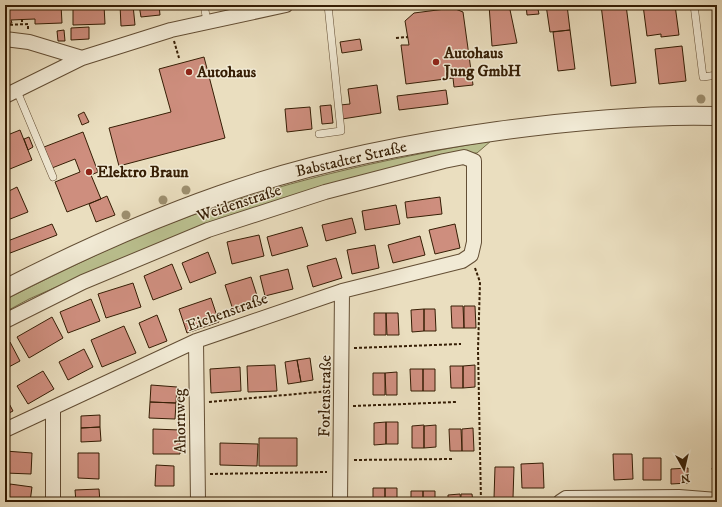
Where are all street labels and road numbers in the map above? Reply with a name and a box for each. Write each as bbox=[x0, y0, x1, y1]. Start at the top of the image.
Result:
street label: Babstadter Straße bbox=[294, 136, 409, 181]
street label: Weidenstraße bbox=[194, 180, 284, 226]
street label: Eichenstraße bbox=[184, 288, 271, 336]
street label: Forlenstraße bbox=[314, 354, 336, 437]
street label: Ahornweg bbox=[169, 388, 191, 454]

